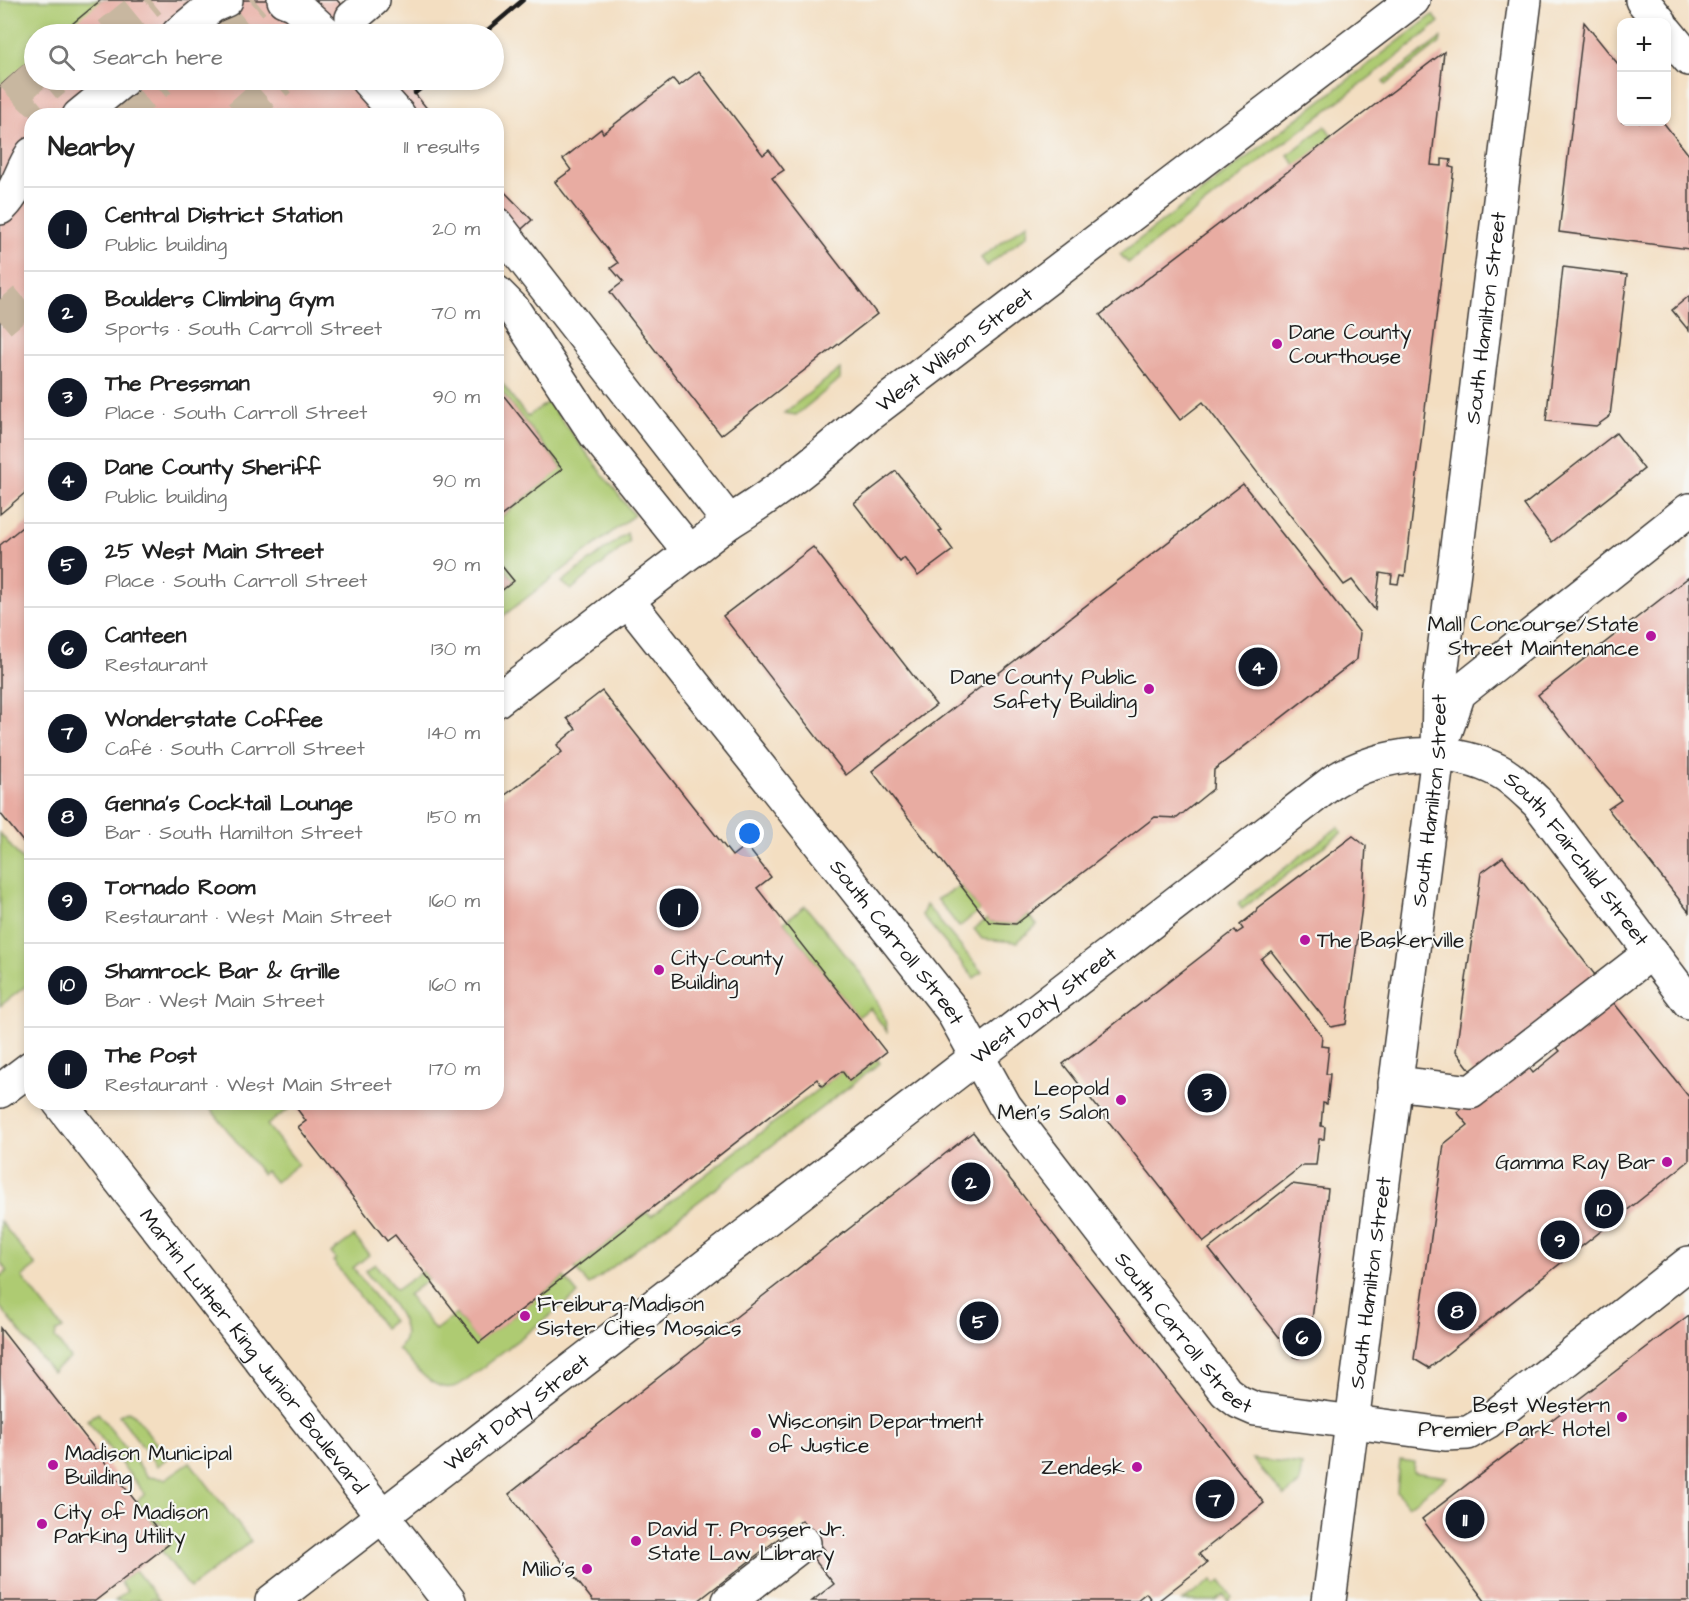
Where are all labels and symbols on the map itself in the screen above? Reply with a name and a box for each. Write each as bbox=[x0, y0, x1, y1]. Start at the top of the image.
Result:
street label: South Hamilton Street bbox=[1458, 210, 1514, 426]
street label: West Wilson Street bbox=[870, 280, 1040, 419]
place label: Dane County Courthouse bbox=[1289, 318, 1412, 371]
marker: Dane County Courthouse bbox=[1270, 337, 1284, 351]
place label: Mall Concourse/State Street Maintenance bbox=[1427, 610, 1639, 663]
marker: Mall Concourse/State Street Maintenance bbox=[1644, 629, 1658, 643]
pin: 4 bbox=[1238, 644, 1278, 690]
place label: Dane County Public Safety Building bbox=[951, 663, 1137, 718]
marker: Dane County Public Safety Building bbox=[1142, 682, 1156, 696]
street label: South Hamilton Street bbox=[1405, 693, 1454, 908]
street label: South Fairchild Street bbox=[1498, 765, 1656, 953]
your location bbox=[735, 819, 764, 848]
street label: South Carroll Street bbox=[823, 853, 971, 1031]
pin: 1 bbox=[660, 886, 698, 930]
place label: The Baskerville bbox=[1317, 926, 1464, 955]
marker: The Baskerville bbox=[1298, 933, 1312, 947]
street label: West Doty Street bbox=[965, 940, 1123, 1071]
place label: City-County Building bbox=[671, 944, 784, 999]
marker: City-County Building bbox=[652, 963, 666, 977]
pin: 3 bbox=[1188, 1070, 1226, 1116]
place label: Leopold Men's Salon bbox=[998, 1074, 1109, 1127]
marker: Leopold Men's Salon bbox=[1114, 1093, 1128, 1107]
place label: Gamma Ray Bar bbox=[1495, 1148, 1655, 1179]
marker: Gamma Ray Bar bbox=[1660, 1155, 1674, 1169]
pin: 2 bbox=[952, 1160, 990, 1204]
street label: South Hamilton Street bbox=[1342, 1174, 1399, 1391]
pin: 10 bbox=[1584, 1186, 1624, 1232]
street label: Martin Luther King Junior Boulevard bbox=[133, 1203, 374, 1500]
pin: 9 bbox=[1540, 1218, 1580, 1262]
street label: South Carroll Street bbox=[1108, 1246, 1257, 1421]
pin: 8 bbox=[1438, 1288, 1476, 1334]
place label: Freiburg-Madison Sister Cities Mosaics bbox=[537, 1290, 742, 1343]
pin: 5 bbox=[960, 1298, 998, 1344]
marker: Freiburg-Madison Sister Cities Mosaics bbox=[518, 1309, 532, 1323]
pin: 6 bbox=[1282, 1314, 1322, 1360]
street label: West Doty Street bbox=[438, 1347, 596, 1478]
place label: Best Western Premier Park Hotel bbox=[1418, 1391, 1610, 1444]
place label: Wisconsin Department of Justice bbox=[768, 1407, 984, 1460]
marker: Best Western Premier Park Hotel bbox=[1615, 1410, 1629, 1424]
marker: Wisconsin Department of Justice bbox=[749, 1426, 763, 1440]
place label: Madison Municipal Building bbox=[65, 1439, 232, 1494]
place label: Zendesk bbox=[1041, 1453, 1125, 1482]
marker: Madison Municipal Building bbox=[46, 1458, 60, 1472]
marker: Zendesk bbox=[1130, 1460, 1144, 1474]
pin: 7 bbox=[1196, 1476, 1234, 1522]
pin: 11 bbox=[1446, 1496, 1484, 1541]
place label: City of Madison Parking Utility bbox=[54, 1498, 208, 1553]
place label: David T. Prosser Jr. State Law Library bbox=[648, 1515, 845, 1570]
marker: City of Madison Parking Utility bbox=[35, 1517, 49, 1531]
marker: David T. Prosser Jr. State Law Library bbox=[629, 1534, 643, 1548]
place label: Milio's bbox=[522, 1555, 575, 1584]
marker: Milio's bbox=[580, 1562, 594, 1576]

